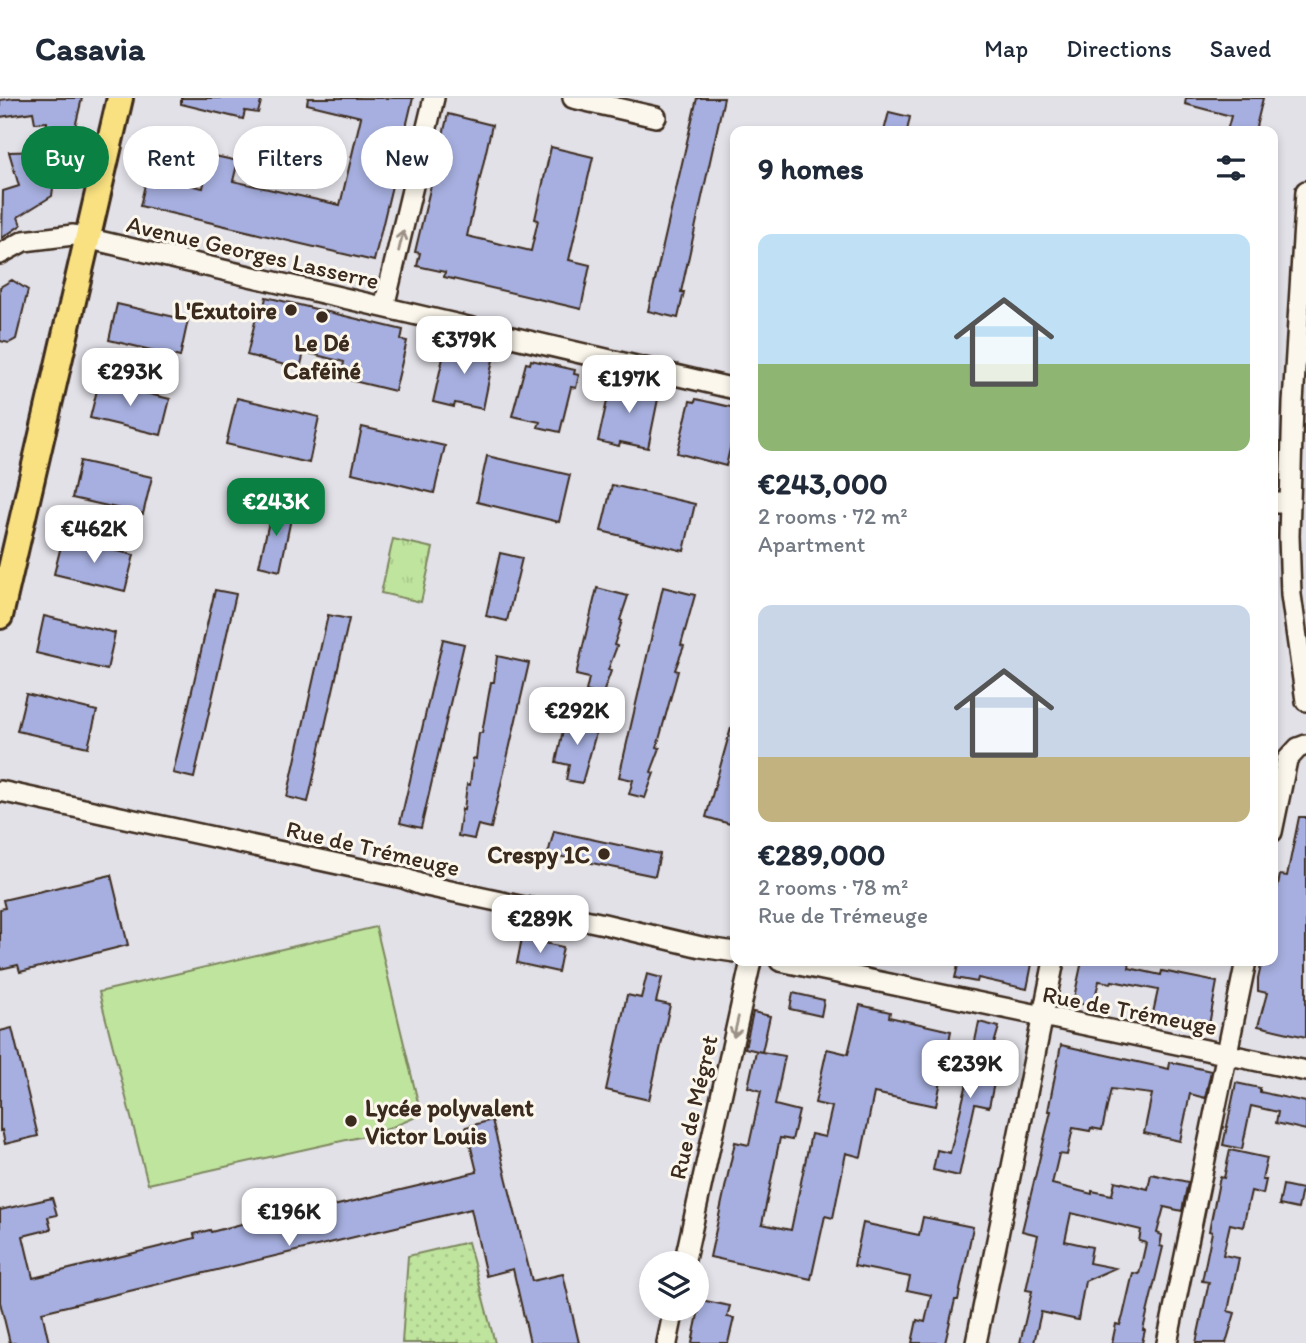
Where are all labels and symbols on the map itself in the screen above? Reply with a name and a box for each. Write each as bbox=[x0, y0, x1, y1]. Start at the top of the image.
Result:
street label: Avenue Georges Lasserre bbox=[124, 209, 382, 295]
one-way arrow bbox=[395, 230, 408, 253]
place label: L'Exutoire bbox=[174, 296, 277, 325]
marker: L'Exutoire bbox=[283, 302, 299, 318]
marker: Le Dé Caféiné bbox=[314, 309, 330, 325]
pin: €379K bbox=[415, 316, 513, 376]
place label: Le Dé Caféiné bbox=[283, 328, 361, 385]
pin: €293K bbox=[81, 348, 179, 408]
pin: €197K bbox=[580, 356, 678, 415]
pin: €243K bbox=[227, 478, 325, 538]
pin: €462K bbox=[45, 505, 143, 565]
pin: €292K bbox=[528, 688, 626, 747]
street label: Rue de Trémeuge bbox=[283, 814, 463, 882]
place label: Crespy 1C bbox=[487, 840, 590, 870]
marker: Crespy 1C bbox=[596, 846, 612, 862]
pin: €289K bbox=[491, 896, 589, 955]
street label: Rue de Trémeuge bbox=[1040, 979, 1220, 1041]
one-way arrow bbox=[729, 1015, 743, 1038]
street label: Rue de Mégret bbox=[662, 1032, 724, 1182]
pin: €239K bbox=[921, 1040, 1019, 1100]
place label: Lycée polyvalent Victor Louis bbox=[365, 1093, 534, 1150]
marker: Lycée polyvalent Victor Louis bbox=[343, 1113, 359, 1129]
pin: €196K bbox=[240, 1188, 338, 1248]

